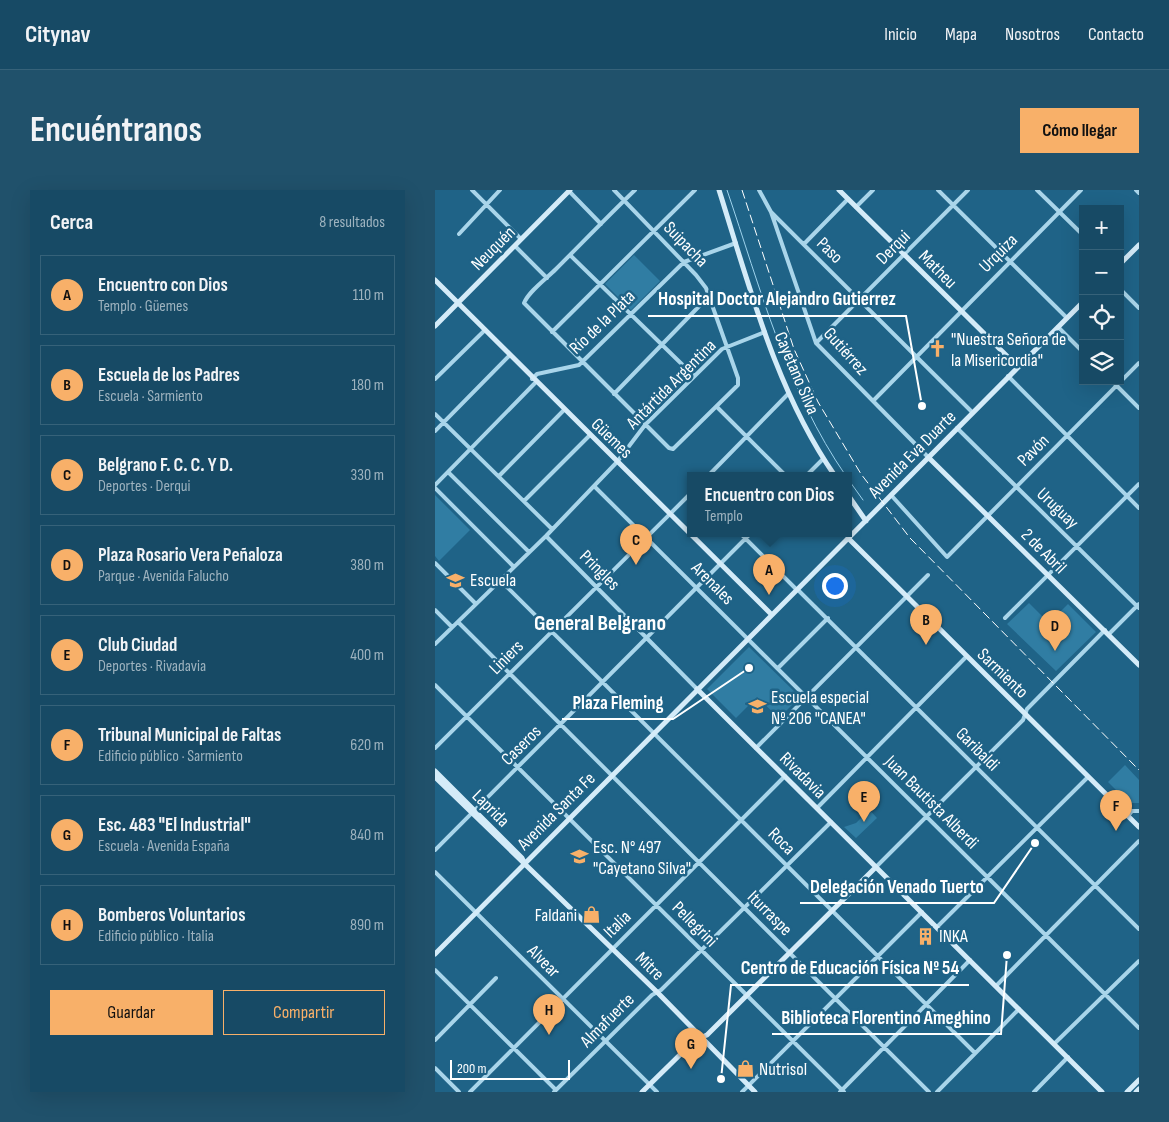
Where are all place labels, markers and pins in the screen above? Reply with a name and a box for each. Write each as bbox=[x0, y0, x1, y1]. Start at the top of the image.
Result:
callout: Hospital Doctor Alejandro Gutierrez bbox=[648, 282, 906, 316]
place label: "Nuestra Señora de la Misericordia" bbox=[951, 329, 1066, 371]
church icon: "Nuestra Señora de la Misericordia" bbox=[927, 339, 947, 359]
pin: C bbox=[620, 524, 652, 565]
pin: A bbox=[753, 554, 785, 595]
school or university icon: Escuela bbox=[446, 570, 466, 590]
place label: Escuela bbox=[470, 570, 516, 591]
pin: B bbox=[910, 604, 942, 645]
pin: D bbox=[1039, 610, 1071, 651]
callout: Plaza Fleming bbox=[562, 685, 673, 719]
place label: Escuela especial Nº 206 "CANEA" bbox=[771, 687, 869, 729]
school or university icon: Escuela especial Nº 206 "CANEA" bbox=[747, 697, 767, 717]
pin: E bbox=[848, 781, 880, 822]
pin: F bbox=[1100, 790, 1132, 831]
place label: Esc. N° 497 "Cayetano Silva" bbox=[593, 837, 691, 879]
school or university icon: Esc. N° 497 "Cayetano Silva" bbox=[569, 847, 589, 867]
callout: Delegación Venado Tuerto bbox=[800, 869, 994, 903]
place label: Faldani bbox=[535, 905, 577, 926]
shop icon: Faldani bbox=[581, 905, 601, 925]
building icon: INKA bbox=[915, 926, 935, 946]
place label: INKA bbox=[939, 926, 968, 947]
callout: Centro de Educación Física Nº 54 bbox=[731, 951, 969, 985]
pin: H bbox=[533, 994, 565, 1035]
callout: Biblioteca Florentino Ameghino bbox=[772, 1000, 1001, 1034]
pin: G bbox=[675, 1028, 707, 1069]
shop icon: Nutrisol bbox=[735, 1059, 755, 1079]
place label: Nutrisol bbox=[759, 1059, 807, 1080]

